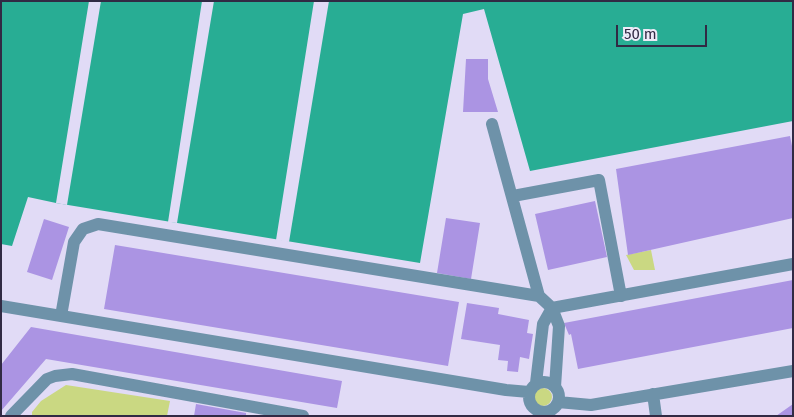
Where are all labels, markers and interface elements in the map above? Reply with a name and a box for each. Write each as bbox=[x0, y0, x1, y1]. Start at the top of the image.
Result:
scale bar bbox=[619, 15, 710, 47]
text: 50 m bbox=[624, 25, 657, 43]

